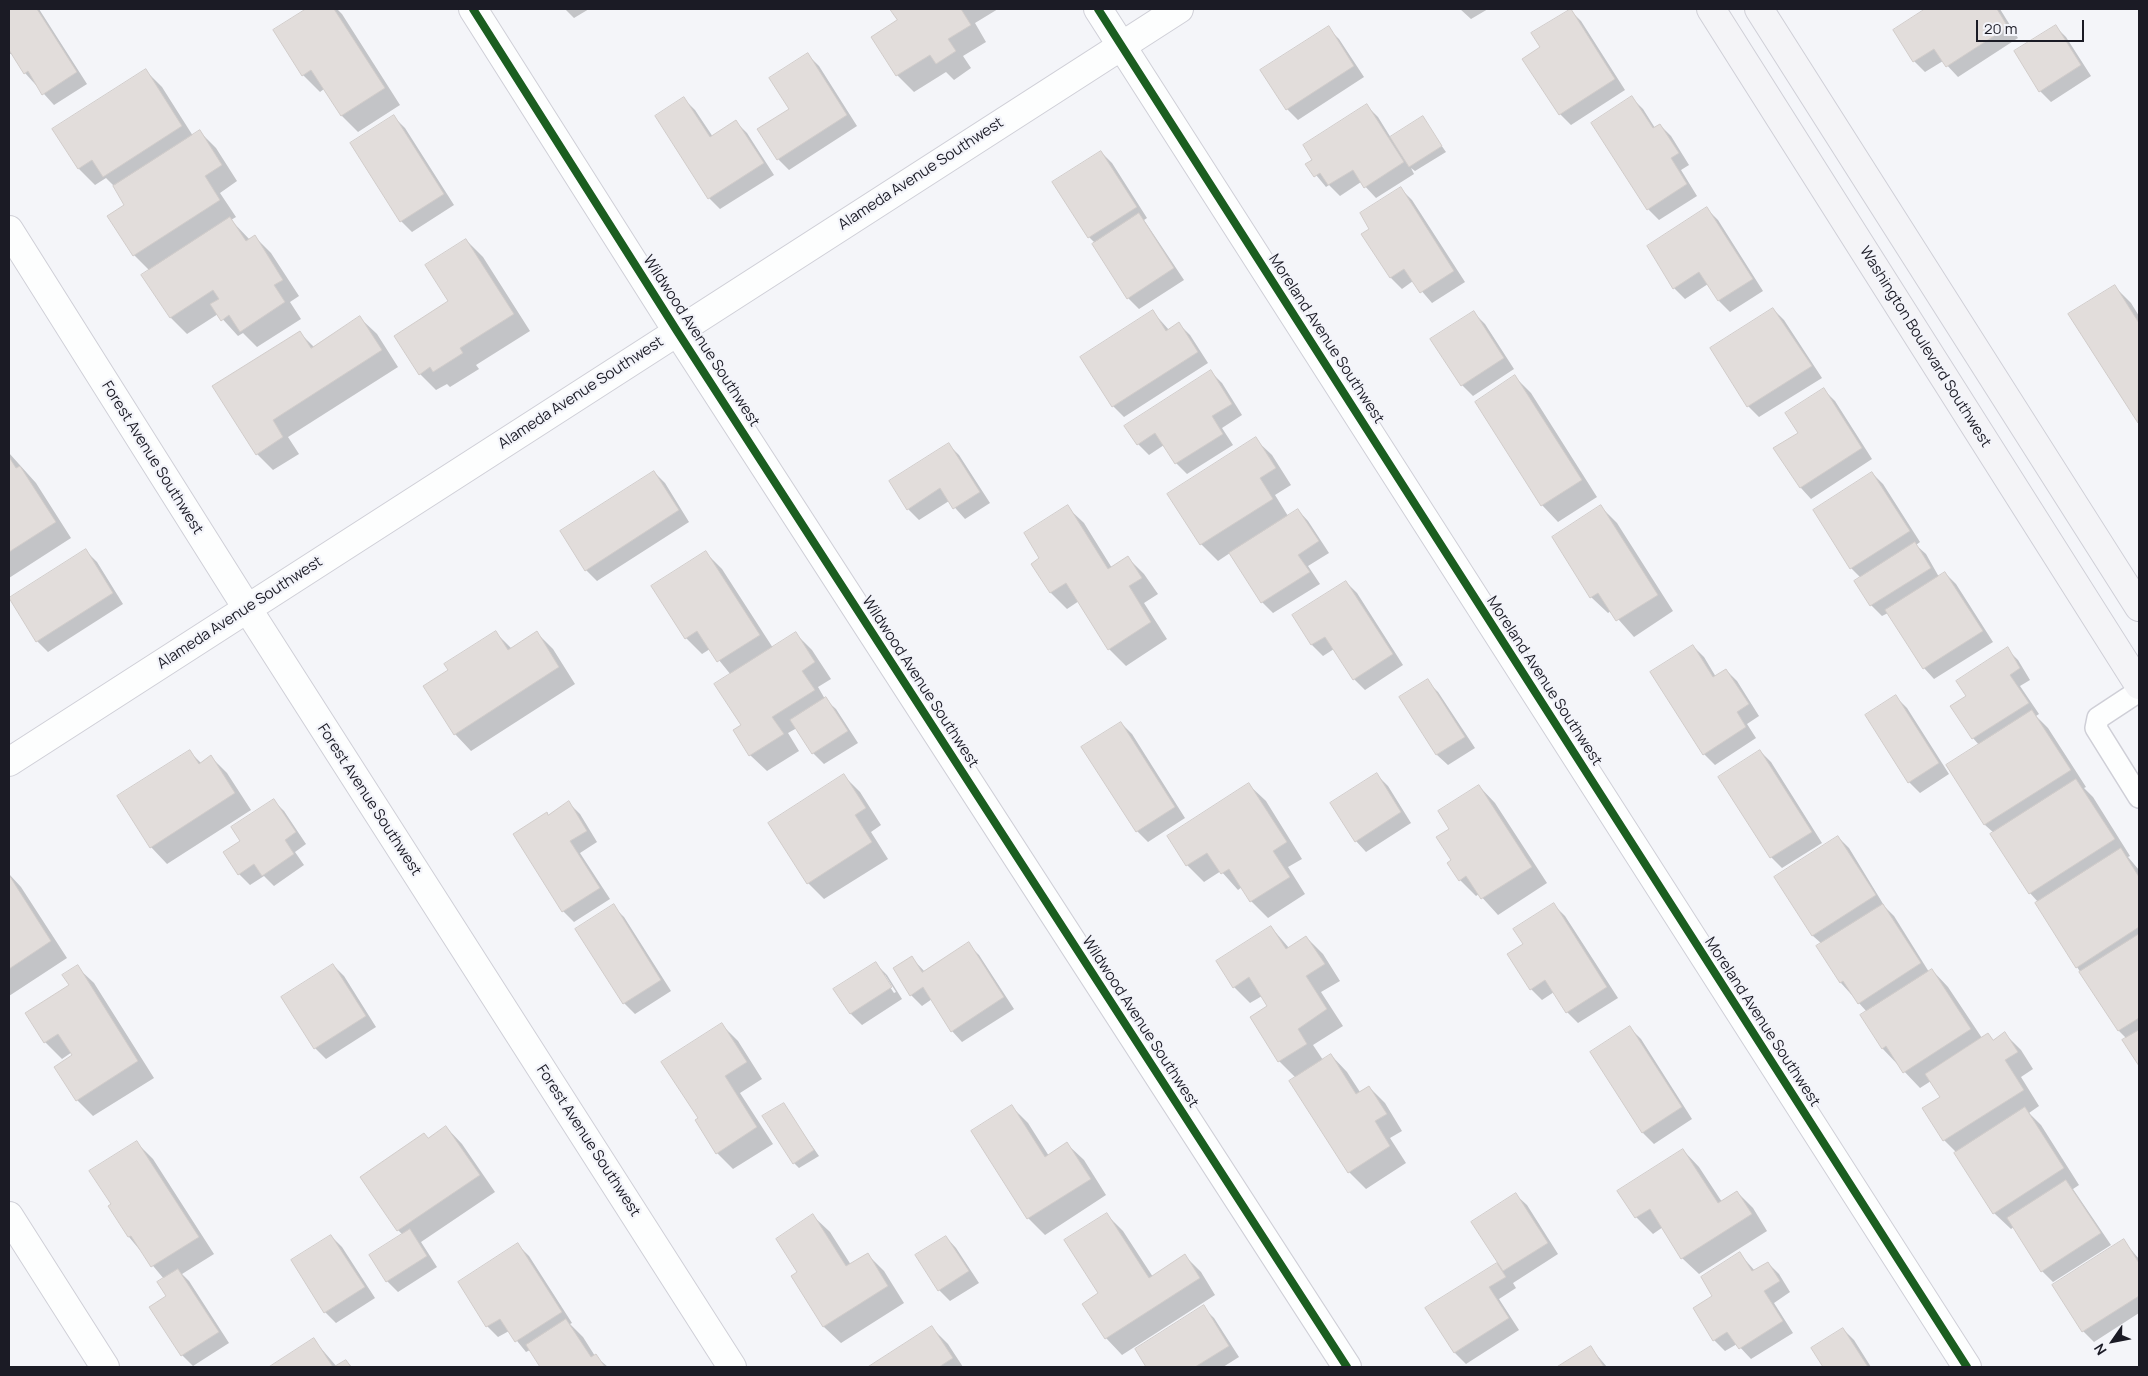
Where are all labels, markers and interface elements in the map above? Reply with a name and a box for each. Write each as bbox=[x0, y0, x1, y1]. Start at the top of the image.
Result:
scale bar bbox=[1978, 10, 2086, 42]
text: 20 m bbox=[1984, 18, 2017, 39]
street label: Alameda Avenue Southwest bbox=[835, 114, 1007, 234]
street label: Washington Boulevard Southwest bbox=[1855, 243, 1995, 451]
street label: Moreland Avenue Southwest bbox=[1264, 251, 1388, 427]
street label: Wildwood Avenue Southwest bbox=[639, 252, 763, 430]
street label: Alameda Avenue Southwest bbox=[495, 333, 667, 453]
street label: Forest Avenue Southwest bbox=[97, 378, 207, 538]
street label: Alameda Avenue Southwest bbox=[154, 553, 326, 673]
street label: Wildwood Avenue Southwest bbox=[858, 593, 982, 771]
street label: Moreland Avenue Southwest bbox=[1482, 593, 1606, 769]
street label: Forest Avenue Southwest bbox=[313, 721, 425, 879]
street label: Wildwood Avenue Southwest bbox=[1078, 933, 1202, 1111]
street label: Moreland Avenue Southwest bbox=[1700, 934, 1824, 1110]
street label: Forest Avenue Southwest bbox=[532, 1062, 644, 1220]
north arrow bbox=[2088, 1316, 2138, 1366]
text: N bbox=[2089, 1340, 2111, 1359]

